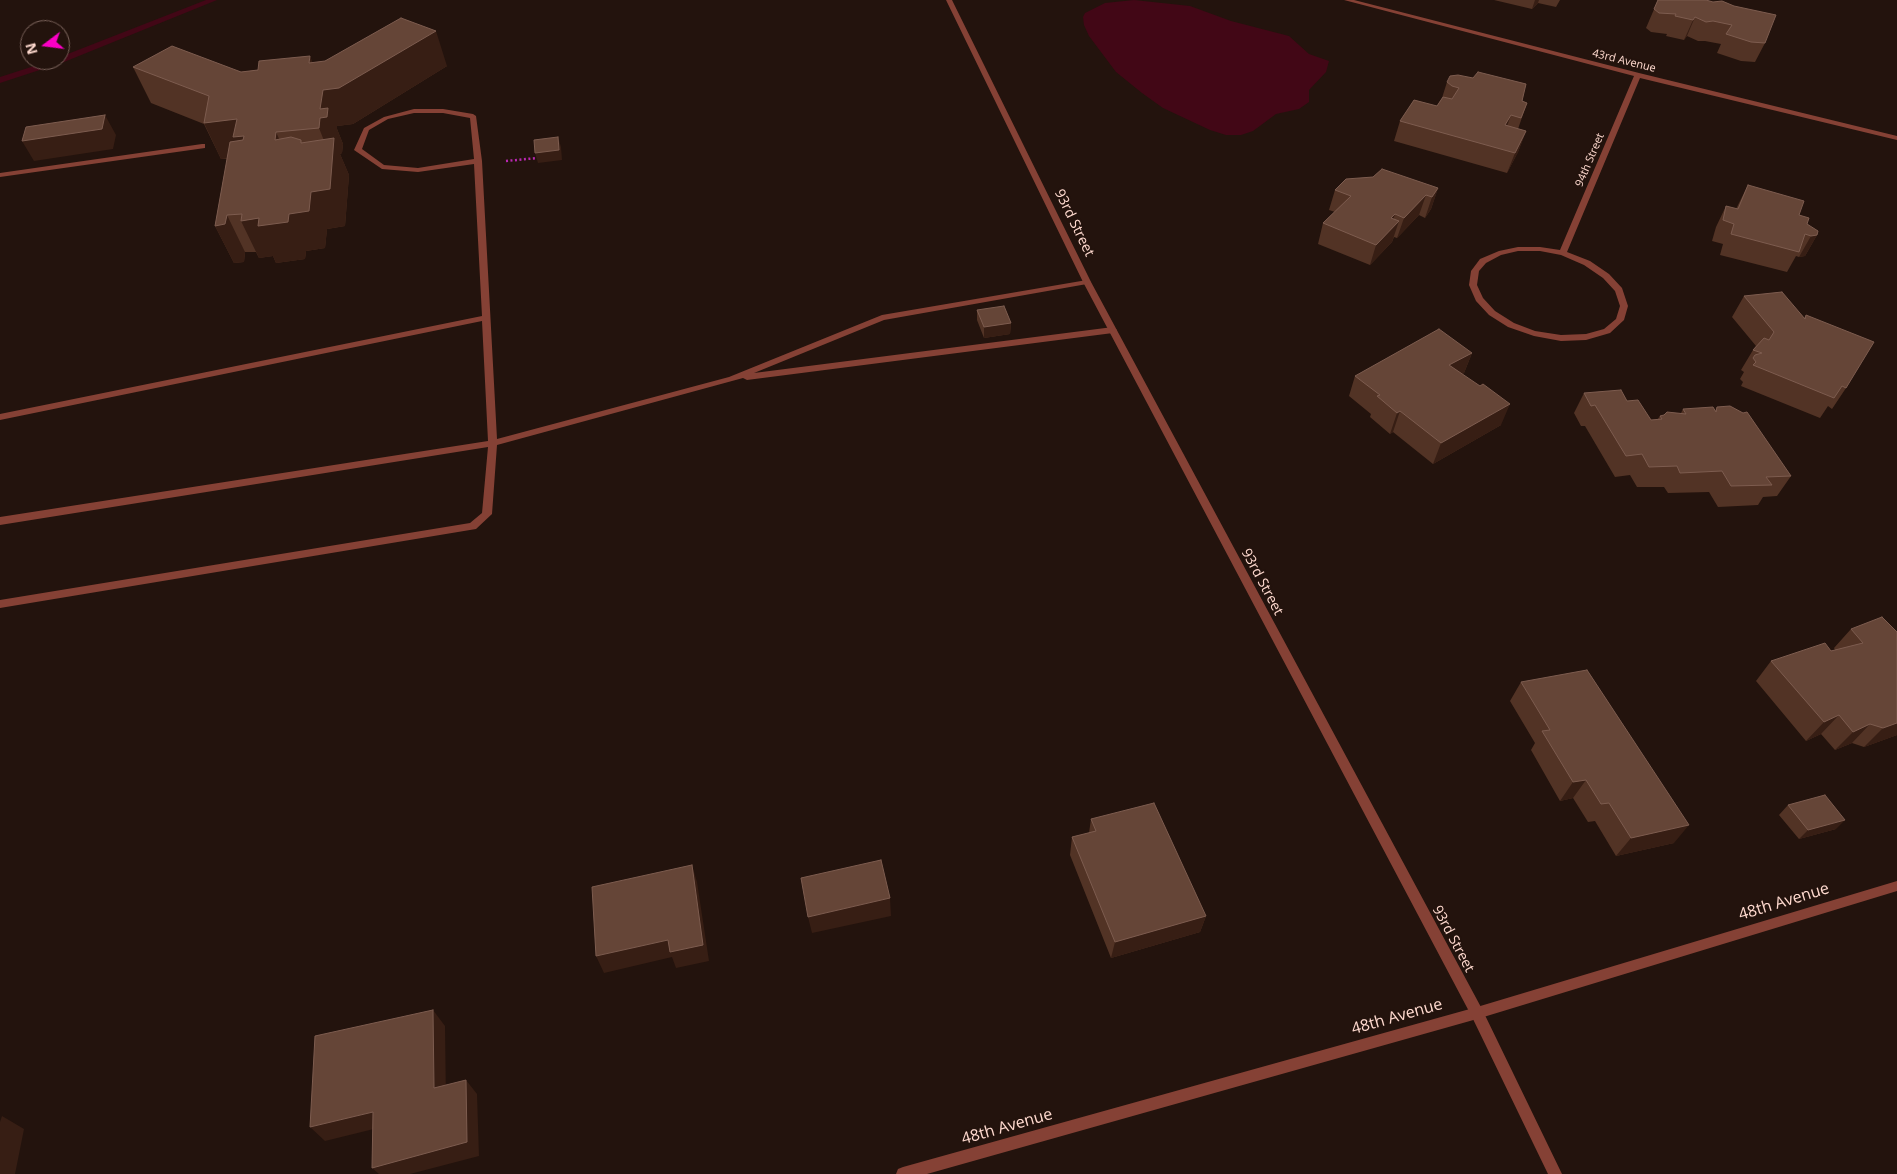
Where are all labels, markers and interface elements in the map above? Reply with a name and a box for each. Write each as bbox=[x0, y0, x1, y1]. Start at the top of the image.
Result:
north arrow bbox=[20, 20, 70, 70]
text: N bbox=[20, 41, 42, 57]
street label: 43rd Avenue bbox=[1591, 47, 1657, 75]
street label: 94th Street bbox=[1573, 131, 1607, 189]
street label: 93rd Street bbox=[1050, 186, 1098, 260]
street label: 93rd Street bbox=[1237, 546, 1287, 618]
street label: 48th Avenue bbox=[1736, 879, 1832, 925]
street label: 93rd Street bbox=[1428, 903, 1478, 975]
street label: 48th Avenue bbox=[1349, 995, 1445, 1039]
street label: 48th Avenue bbox=[959, 1105, 1055, 1149]

